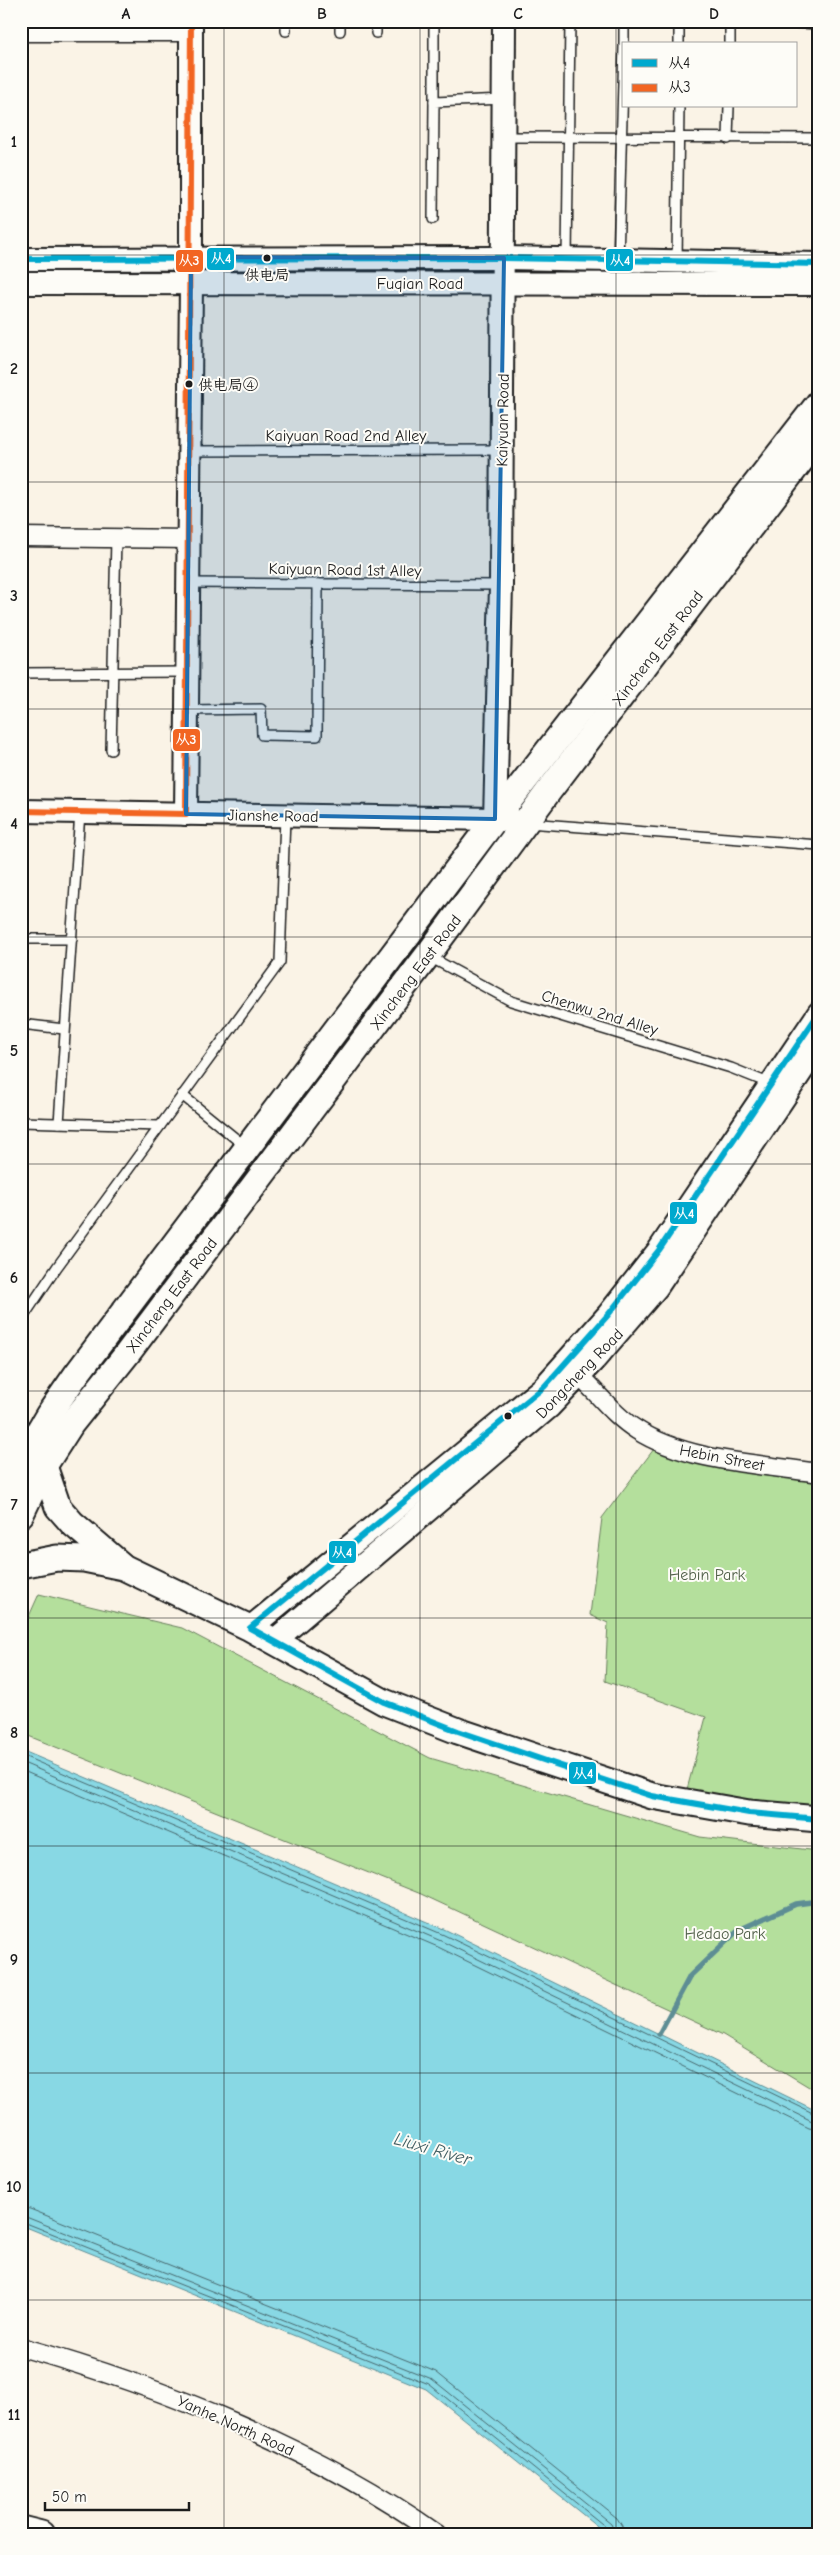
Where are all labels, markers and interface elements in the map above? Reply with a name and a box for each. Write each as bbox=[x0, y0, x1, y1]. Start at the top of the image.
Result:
text: A bbox=[122, 5, 131, 23]
text: B bbox=[317, 5, 327, 23]
text: C bbox=[513, 5, 523, 23]
text: D bbox=[709, 5, 719, 23]
legend bbox=[622, 42, 798, 108]
text: 从4 bbox=[668, 54, 690, 72]
text: 从3 bbox=[668, 78, 691, 96]
text: 1 bbox=[11, 133, 17, 151]
line badge: 从4 bbox=[206, 247, 235, 271]
line badge: 从4 bbox=[605, 248, 634, 272]
line badge: 从3 bbox=[175, 249, 204, 273]
text: 从4 bbox=[211, 250, 232, 267]
text: 从3 bbox=[179, 252, 200, 269]
text: 从4 bbox=[610, 252, 631, 269]
marker: 供电局 bbox=[262, 253, 272, 263]
place label: 供电局 bbox=[244, 266, 290, 284]
street label: Fuqian Road bbox=[377, 275, 463, 293]
text: 2 bbox=[10, 360, 18, 378]
street label: Kaiyuan Road bbox=[493, 373, 513, 467]
place label: 供电局④ bbox=[198, 376, 258, 394]
marker: 供电局④ bbox=[184, 379, 194, 389]
street label: Kaiyuan Road 2nd Alley bbox=[265, 427, 427, 445]
street label: Kaiyuan Road 1st Alley bbox=[268, 560, 422, 580]
text: 3 bbox=[10, 587, 18, 605]
street label: Xincheng East Road bbox=[609, 587, 707, 710]
line badge: 从3 bbox=[172, 728, 201, 752]
text: 从3 bbox=[176, 731, 197, 748]
street label: Jianshe Road bbox=[227, 806, 319, 826]
text: 4 bbox=[10, 815, 18, 833]
street label: Xincheng East Road bbox=[367, 911, 465, 1034]
street label: Chenwu 2nd Alley bbox=[539, 987, 661, 1039]
text: 5 bbox=[10, 1042, 18, 1060]
line badge: 从4 bbox=[669, 1201, 698, 1225]
text: 从4 bbox=[674, 1205, 695, 1222]
street label: Xincheng East Road bbox=[123, 1234, 221, 1357]
text: 6 bbox=[10, 1269, 18, 1287]
street label: Dongcheng Road bbox=[532, 1325, 627, 1422]
unlabelled marker bbox=[503, 1411, 513, 1421]
street label: Hebin Street bbox=[678, 1441, 766, 1475]
text: 7 bbox=[10, 1496, 18, 1514]
line badge: 从4 bbox=[328, 1540, 357, 1564]
text: 从4 bbox=[332, 1544, 353, 1561]
park label: Hebin Park bbox=[669, 1566, 746, 1584]
text: 8 bbox=[10, 1724, 18, 1742]
line badge: 从4 bbox=[568, 1761, 597, 1785]
text: 从4 bbox=[573, 1765, 594, 1782]
park label: Hedao Park bbox=[685, 1925, 766, 1943]
text: 9 bbox=[10, 1951, 18, 1969]
water label: Liuxi River bbox=[392, 2128, 475, 2171]
text: 10 bbox=[6, 2178, 22, 2196]
street label: Yanhe North Road bbox=[174, 2392, 297, 2460]
text: 11 bbox=[8, 2406, 20, 2424]
scale bar bbox=[45, 2480, 189, 2512]
text: 50 m bbox=[52, 2488, 87, 2506]

